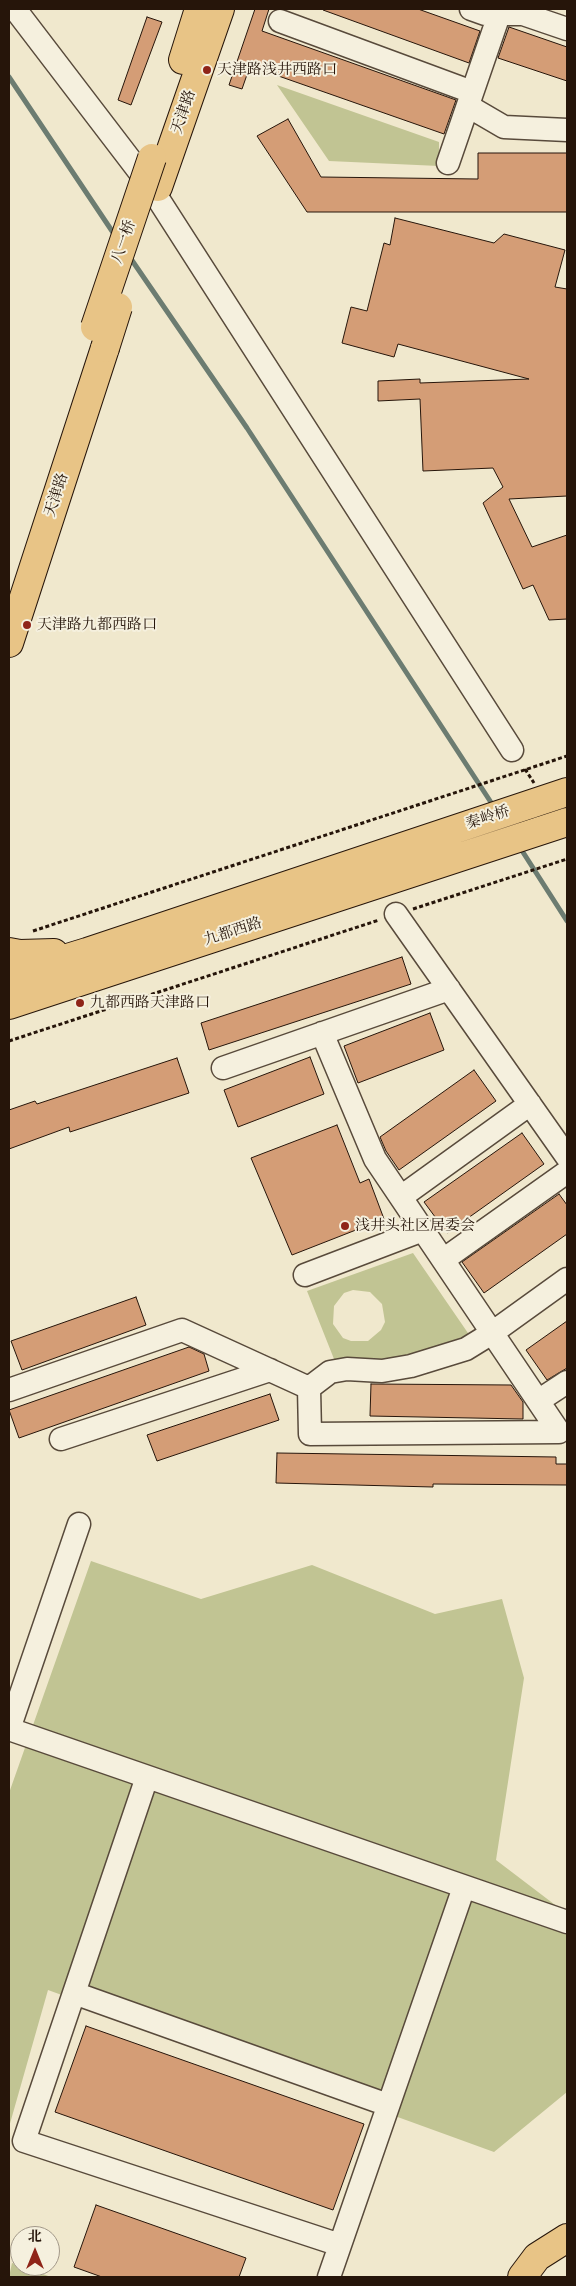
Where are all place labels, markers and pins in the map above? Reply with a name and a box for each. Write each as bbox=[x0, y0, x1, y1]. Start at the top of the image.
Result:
place label: 天津路浅井西路口 bbox=[217, 61, 337, 79]
marker: 天津路浅井西路口 bbox=[201, 64, 213, 76]
place label: 天津路九都西路口 bbox=[37, 616, 157, 634]
marker: 天津路九都西路口 bbox=[21, 619, 33, 631]
place label: 九都西路天津路口 bbox=[90, 994, 210, 1012]
marker: 九都西路天津路口 bbox=[74, 997, 86, 1009]
place label: 浅井头社区居委会 bbox=[355, 1217, 475, 1235]
marker: 浅井头社区居委会 bbox=[339, 1220, 351, 1232]

